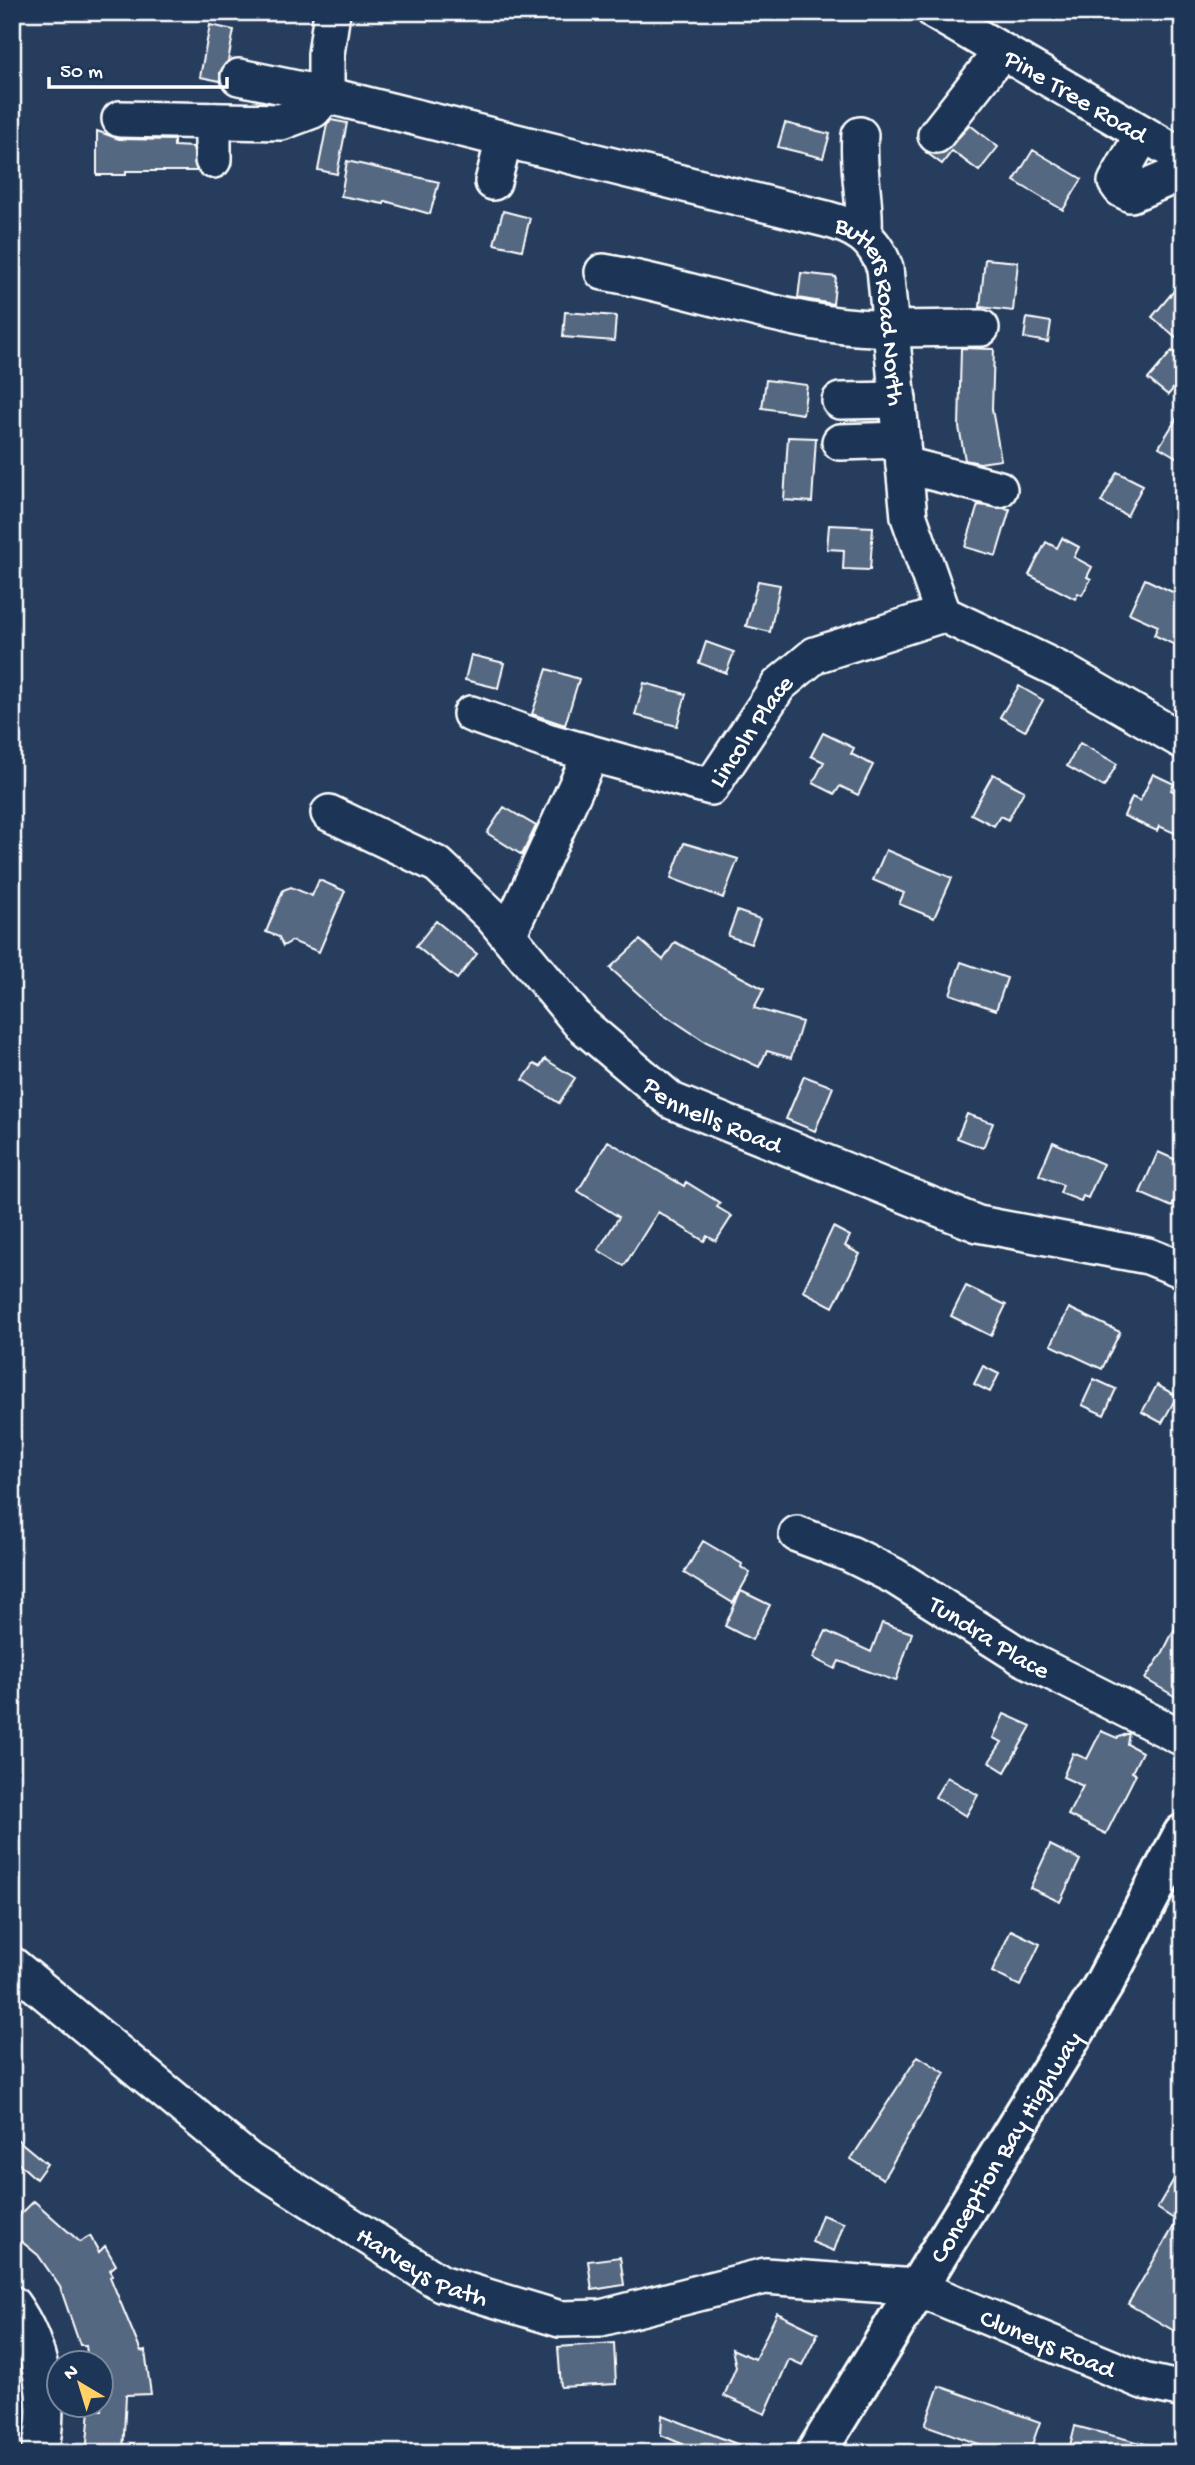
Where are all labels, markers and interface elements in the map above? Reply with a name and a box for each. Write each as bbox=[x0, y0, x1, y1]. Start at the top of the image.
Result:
street label: Pine Tree Road bbox=[996, 44, 1153, 154]
scale bar bbox=[49, 46, 228, 90]
text: 50 m bbox=[60, 61, 103, 86]
street label: Butlers Road North bbox=[829, 211, 909, 407]
street label: Lincoln Place bbox=[704, 669, 801, 795]
street label: Pennells Road bbox=[634, 1071, 787, 1164]
street label: Tundra Place bbox=[920, 1590, 1054, 1689]
street label: Conception Bay Highway bbox=[925, 2027, 1091, 2270]
street label: Harveys Path bbox=[349, 2222, 491, 2316]
street label: Cluneys Road bbox=[974, 2304, 1120, 2388]
north arrow bbox=[46, 2350, 116, 2420]
text: N bbox=[60, 2360, 84, 2386]

